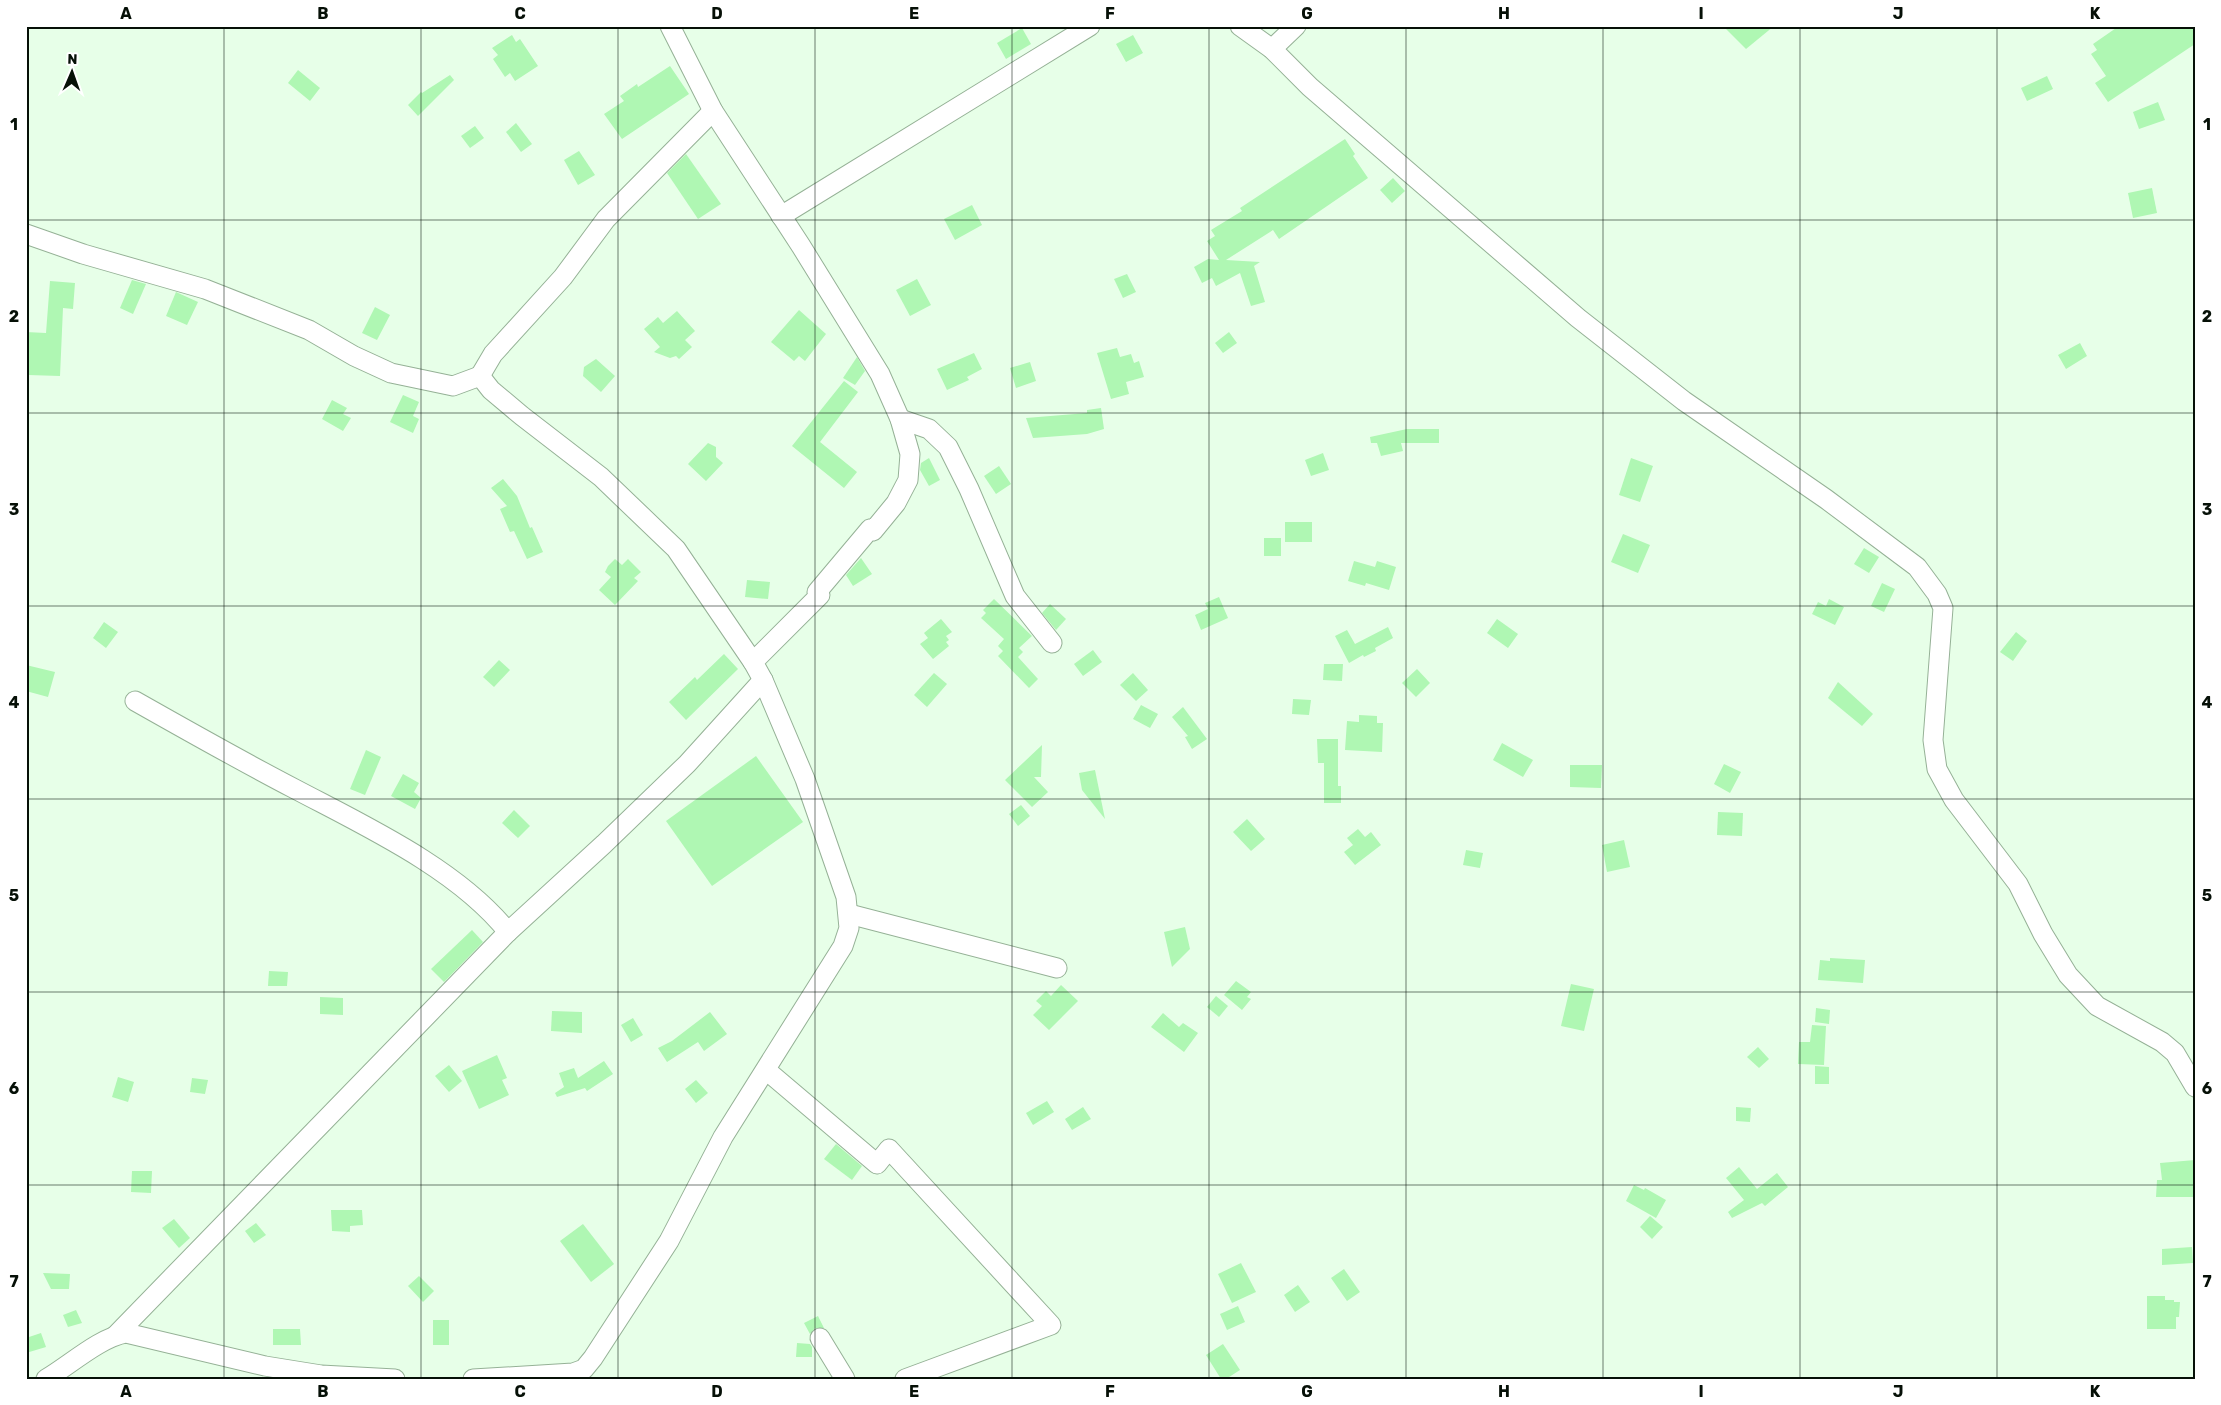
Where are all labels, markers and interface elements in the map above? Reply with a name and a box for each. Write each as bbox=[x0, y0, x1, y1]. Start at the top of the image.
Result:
text: A bbox=[120, 4, 132, 23]
text: B bbox=[317, 4, 329, 23]
text: C bbox=[514, 4, 526, 23]
text: D bbox=[711, 4, 723, 23]
text: E bbox=[909, 4, 919, 23]
text: F bbox=[1105, 4, 1115, 23]
text: G bbox=[1301, 4, 1313, 23]
text: H bbox=[1498, 4, 1510, 23]
text: I bbox=[1698, 4, 1704, 23]
text: J bbox=[1893, 4, 1903, 23]
text: K bbox=[2090, 4, 2101, 23]
north arrow bbox=[48, 48, 98, 98]
text: N bbox=[67, 51, 78, 68]
text: 1 bbox=[10, 115, 18, 134]
text: 1 bbox=[2203, 115, 2211, 134]
text: 2 bbox=[9, 307, 19, 326]
text: 2 bbox=[2202, 307, 2212, 326]
text: 3 bbox=[9, 500, 19, 519]
text: 3 bbox=[2202, 500, 2212, 519]
text: 4 bbox=[9, 693, 20, 712]
text: 4 bbox=[2202, 693, 2213, 712]
text: 5 bbox=[9, 886, 19, 905]
text: 5 bbox=[2202, 886, 2212, 905]
text: 6 bbox=[9, 1079, 19, 1098]
text: 6 bbox=[2202, 1079, 2212, 1098]
text: 7 bbox=[9, 1272, 19, 1291]
text: 7 bbox=[2202, 1272, 2212, 1291]
text: A bbox=[120, 1382, 132, 1401]
text: B bbox=[317, 1382, 329, 1401]
text: C bbox=[514, 1382, 526, 1401]
text: D bbox=[711, 1382, 723, 1401]
text: E bbox=[909, 1382, 919, 1401]
text: F bbox=[1105, 1382, 1115, 1401]
text: G bbox=[1301, 1382, 1313, 1401]
text: H bbox=[1498, 1382, 1510, 1401]
text: I bbox=[1698, 1382, 1704, 1401]
text: J bbox=[1893, 1382, 1903, 1401]
text: K bbox=[2090, 1382, 2101, 1401]

